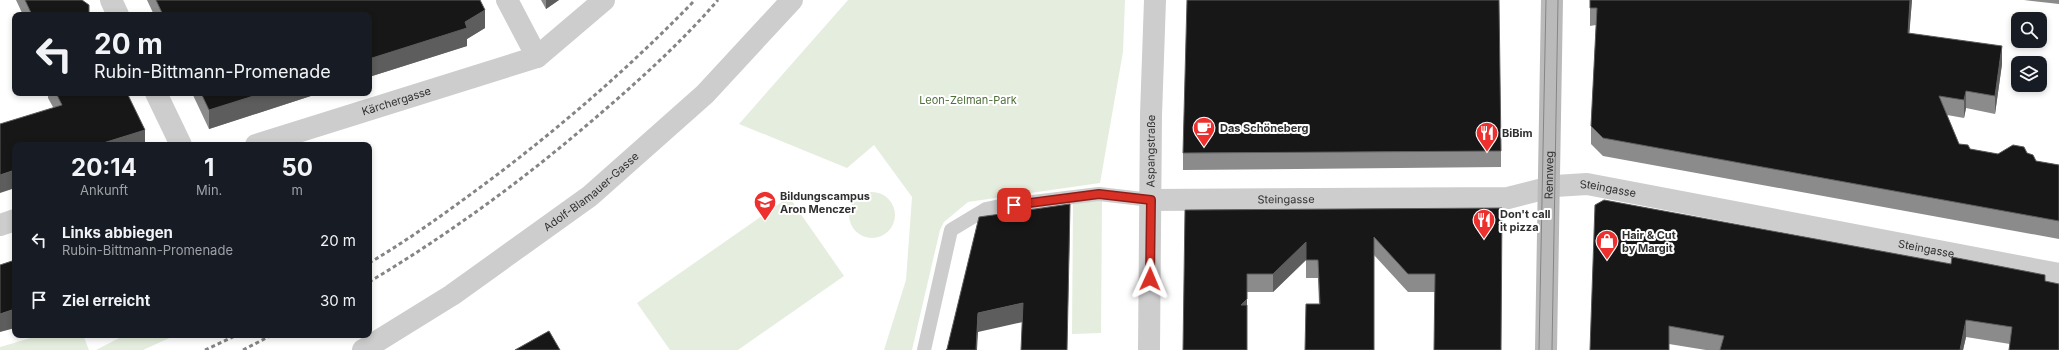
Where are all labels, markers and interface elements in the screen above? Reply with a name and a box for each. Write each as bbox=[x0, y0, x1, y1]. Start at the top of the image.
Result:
map controls bbox=[2011, 12, 2047, 92]
button: search bbox=[2011, 12, 2047, 48]
text: 20 m bbox=[94, 27, 163, 61]
icon: left bbox=[28, 28, 80, 80]
button: layers bbox=[2011, 56, 2047, 92]
text: Rubin-Bittmann-Promenade bbox=[94, 61, 331, 82]
street label: Kärchergasse bbox=[360, 84, 433, 118]
park label: Leon-Zelman-Park bbox=[919, 93, 1017, 107]
street label: Aspangstraße bbox=[1143, 115, 1158, 187]
cafe icon: Das Schöneberg bbox=[1191, 115, 1217, 148]
restaurant icon: BiBim bbox=[1474, 120, 1500, 153]
place label: Das Schöneberg bbox=[1220, 121, 1308, 135]
place label: BiBim bbox=[1502, 126, 1533, 140]
street label: Adolf-Blamauer-Gasse bbox=[541, 149, 642, 234]
street label: Rennweg bbox=[1542, 151, 1556, 199]
text: 20:14 bbox=[71, 153, 137, 182]
text: 1 bbox=[204, 153, 214, 182]
text: 50 bbox=[281, 153, 313, 182]
street label: Steingasse bbox=[1579, 177, 1637, 200]
text: Ankunft bbox=[80, 182, 128, 198]
text: Min. bbox=[196, 182, 222, 198]
text: m bbox=[291, 182, 303, 198]
pin bbox=[997, 188, 1031, 222]
school or university icon: Bildungscampus Aron Menczer bbox=[752, 189, 778, 222]
place label: Bildungscampus Aron Menczer bbox=[780, 189, 870, 216]
street label: Steingasse bbox=[1257, 192, 1315, 206]
icon: arrive bbox=[1003, 194, 1025, 216]
restaurant icon: Don't call it pizza bbox=[1471, 207, 1497, 240]
place label: Don't call it pizza bbox=[1500, 207, 1551, 234]
text: Links abbiegen bbox=[62, 223, 173, 242]
shop icon: Hair & Cut by Margit bbox=[1594, 228, 1620, 261]
place label: Hair & Cut by Margit bbox=[1622, 228, 1676, 255]
icon: left bbox=[28, 229, 50, 251]
text: 20 m bbox=[320, 231, 356, 250]
street label: Steingasse bbox=[1897, 236, 1956, 261]
text: Rubin-Bittmann-Promenade bbox=[62, 242, 233, 258]
position arrow bbox=[1129, 258, 1171, 300]
icon: arrive bbox=[28, 289, 50, 311]
text: Ziel erreicht bbox=[62, 291, 150, 310]
text: 30 m bbox=[320, 291, 356, 310]

